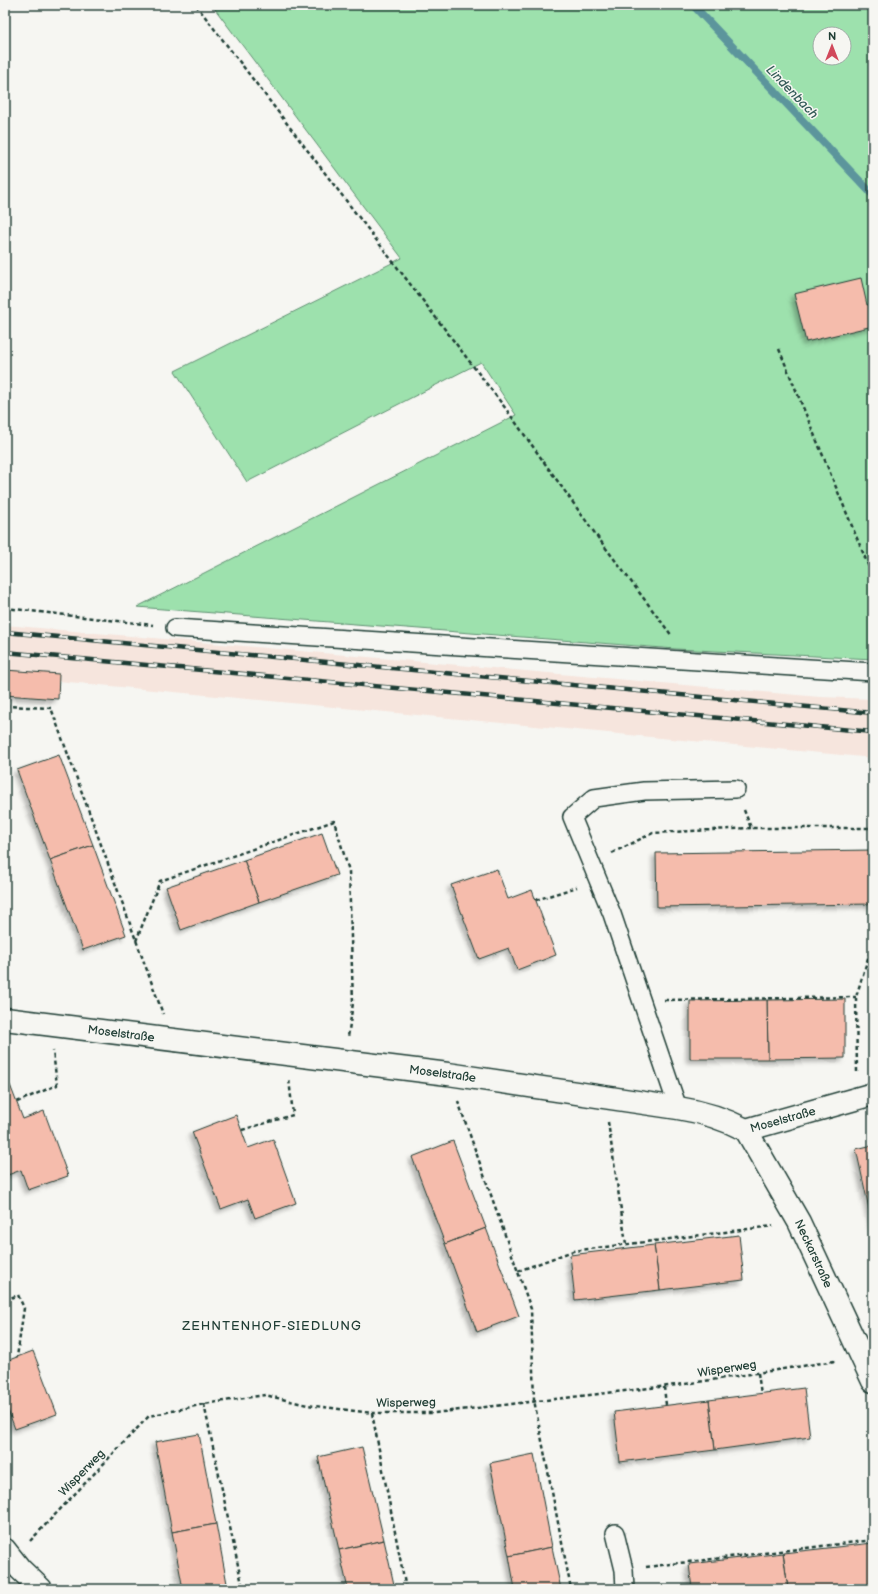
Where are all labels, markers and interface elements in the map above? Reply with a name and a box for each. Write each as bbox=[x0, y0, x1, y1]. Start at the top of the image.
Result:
north arrow bbox=[812, 26, 852, 66]
text: N bbox=[828, 30, 836, 43]
water label: Lindenbach bbox=[763, 62, 821, 122]
street label: Moselstraße bbox=[87, 1022, 155, 1045]
street label: Moselstraße bbox=[408, 1062, 477, 1086]
street label: Moselstraße bbox=[748, 1103, 817, 1136]
street label: Neckarstraße bbox=[791, 1217, 836, 1290]
district label: ZEHNTENHOF-SIEDLUNG bbox=[181, 1318, 362, 1334]
street label: Wisperweg bbox=[696, 1357, 758, 1381]
street label: Wisperweg bbox=[376, 1395, 436, 1411]
street label: Wisperweg bbox=[56, 1446, 108, 1500]

